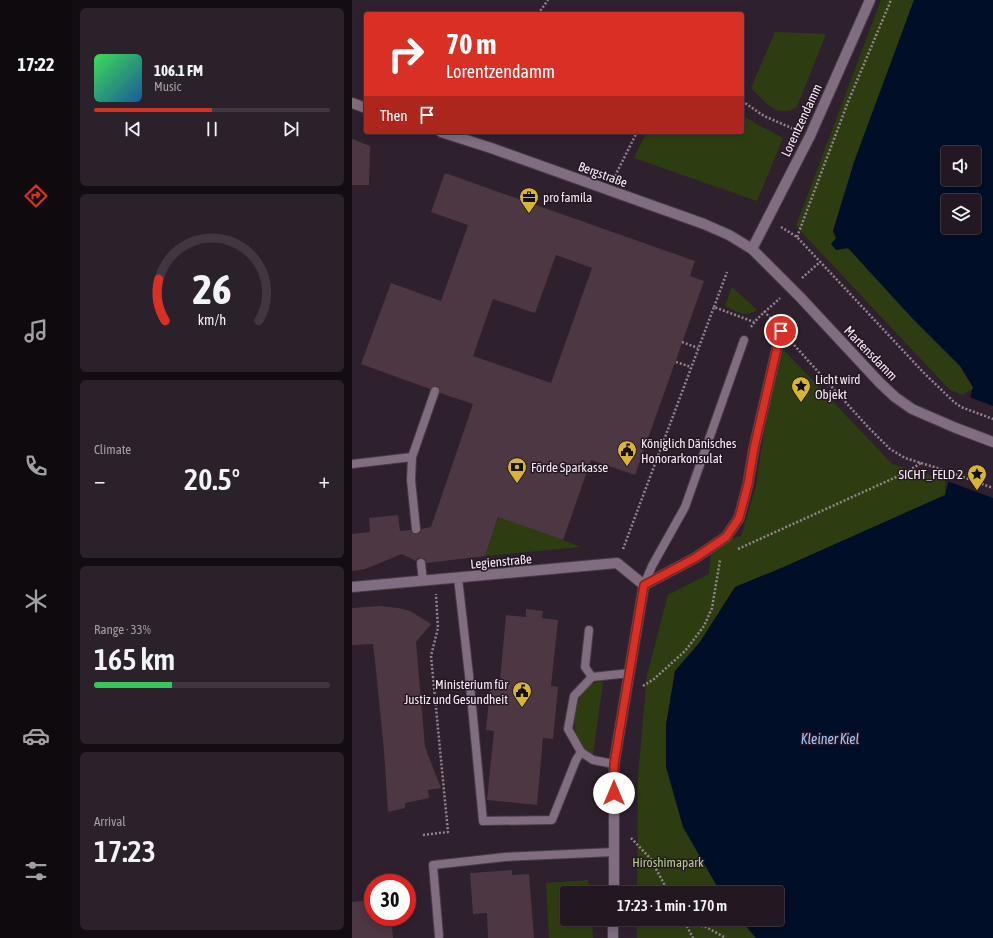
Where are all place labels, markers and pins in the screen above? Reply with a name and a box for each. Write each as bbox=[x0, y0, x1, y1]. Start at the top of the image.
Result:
office icon: pro famila bbox=[518, 186, 540, 214]
place label: pro famila bbox=[543, 190, 592, 205]
pin bbox=[764, 314, 798, 348]
place label: Licht wird Objekt bbox=[815, 372, 860, 402]
place icon: Licht wird Objekt bbox=[790, 375, 812, 403]
place label: Königlich Dänisches Honorarkonsulat bbox=[641, 436, 737, 466]
public building icon: Königlich Dänisches Honorarkonsulat bbox=[616, 439, 638, 467]
bank icon: Förde Sparkasse bbox=[506, 456, 528, 484]
place label: Förde Sparkasse bbox=[531, 460, 608, 475]
place icon: SICHT_FELD 2 bbox=[966, 463, 988, 491]
place label: SICHT_FELD 2 bbox=[899, 467, 963, 482]
place label: Ministerium für Justiz und Gesundheit bbox=[404, 677, 508, 707]
public building icon: Ministerium für Justiz und Gesundheit bbox=[511, 680, 533, 708]

